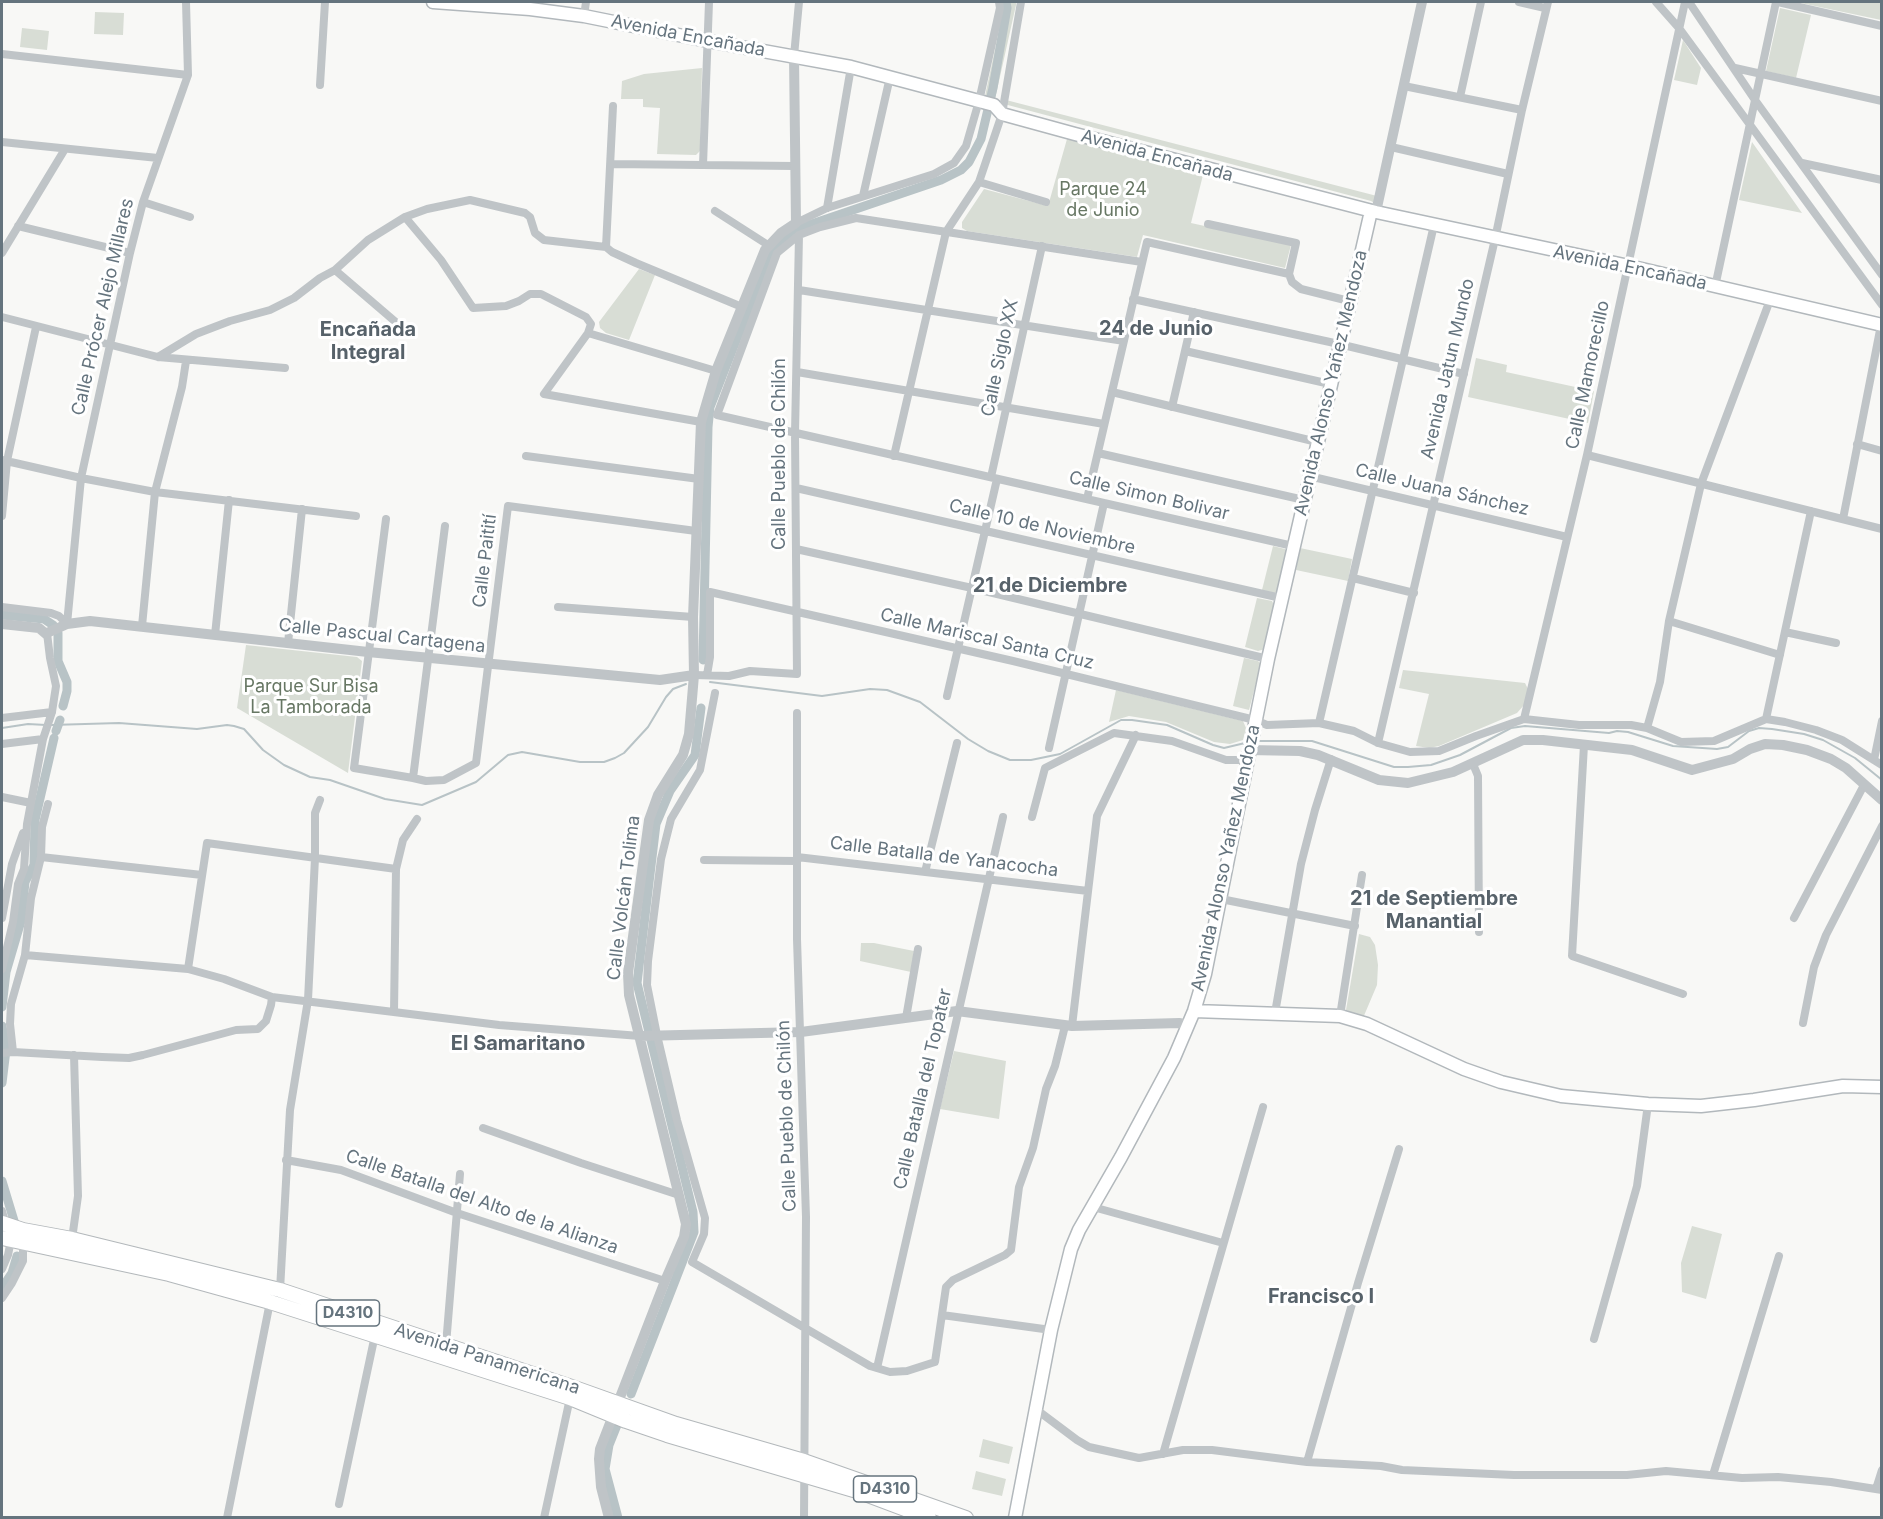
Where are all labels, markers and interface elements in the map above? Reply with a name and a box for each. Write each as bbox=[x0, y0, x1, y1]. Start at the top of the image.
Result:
street label: Avenida Encañada bbox=[609, 10, 767, 62]
street label: Avenida Encañada bbox=[1079, 125, 1235, 187]
park label: Parque 24 de Junio bbox=[1059, 179, 1147, 222]
street label: Calle Prócer Alejo Millares bbox=[67, 196, 139, 418]
street label: Avenida Encañada bbox=[1551, 241, 1709, 295]
street label: Avenida Alonso Yañez Mendoza bbox=[1290, 248, 1372, 518]
street label: Avenida Jatun Mundo bbox=[1417, 277, 1479, 461]
street label: Calle Siglo XX bbox=[977, 297, 1023, 419]
street label: Calle Mamorecillo bbox=[1562, 299, 1614, 451]
district label: 24 de Junio bbox=[1099, 317, 1213, 341]
district label: Encañada Integral bbox=[320, 318, 416, 365]
street label: Calle Pueblo de Chilón bbox=[769, 358, 791, 550]
street label: Calle Juana Sánchez bbox=[1353, 459, 1531, 521]
street label: Calle Simon Bolivar bbox=[1067, 467, 1231, 525]
street label: Calle 10 de Noviembre bbox=[947, 495, 1137, 559]
street label: Calle Paitití bbox=[469, 513, 501, 609]
district label: 21 de Diciembre bbox=[973, 574, 1127, 598]
street label: Calle Mariscal Santa Cruz bbox=[878, 604, 1096, 674]
street label: Calle Pascual Cartagena bbox=[278, 614, 486, 658]
park label: Parque Sur Bisa La Tamborada bbox=[243, 676, 379, 718]
street label: Avenida Alonso Yañez Mendoza bbox=[1187, 723, 1265, 993]
street label: Calle Volcán Tolima bbox=[603, 814, 645, 982]
street label: Calle Batalla de Yanacocha bbox=[829, 832, 1059, 882]
district label: 21 de Septiembre Manantial bbox=[1350, 887, 1518, 934]
street label: Calle Batalla del Topater bbox=[889, 986, 957, 1192]
street label: Calle Pueblo de Chilón bbox=[773, 1020, 801, 1212]
district label: El Samaritano bbox=[451, 1032, 585, 1056]
street label: Calle Batalla del Alto de la Alianza bbox=[343, 1145, 621, 1259]
district label: Francisco I bbox=[1268, 1285, 1374, 1309]
road number: D4310 bbox=[316, 1300, 380, 1326]
street label: Avenida Panamericana bbox=[391, 1319, 583, 1399]
road number: D4310 bbox=[854, 1476, 916, 1502]

